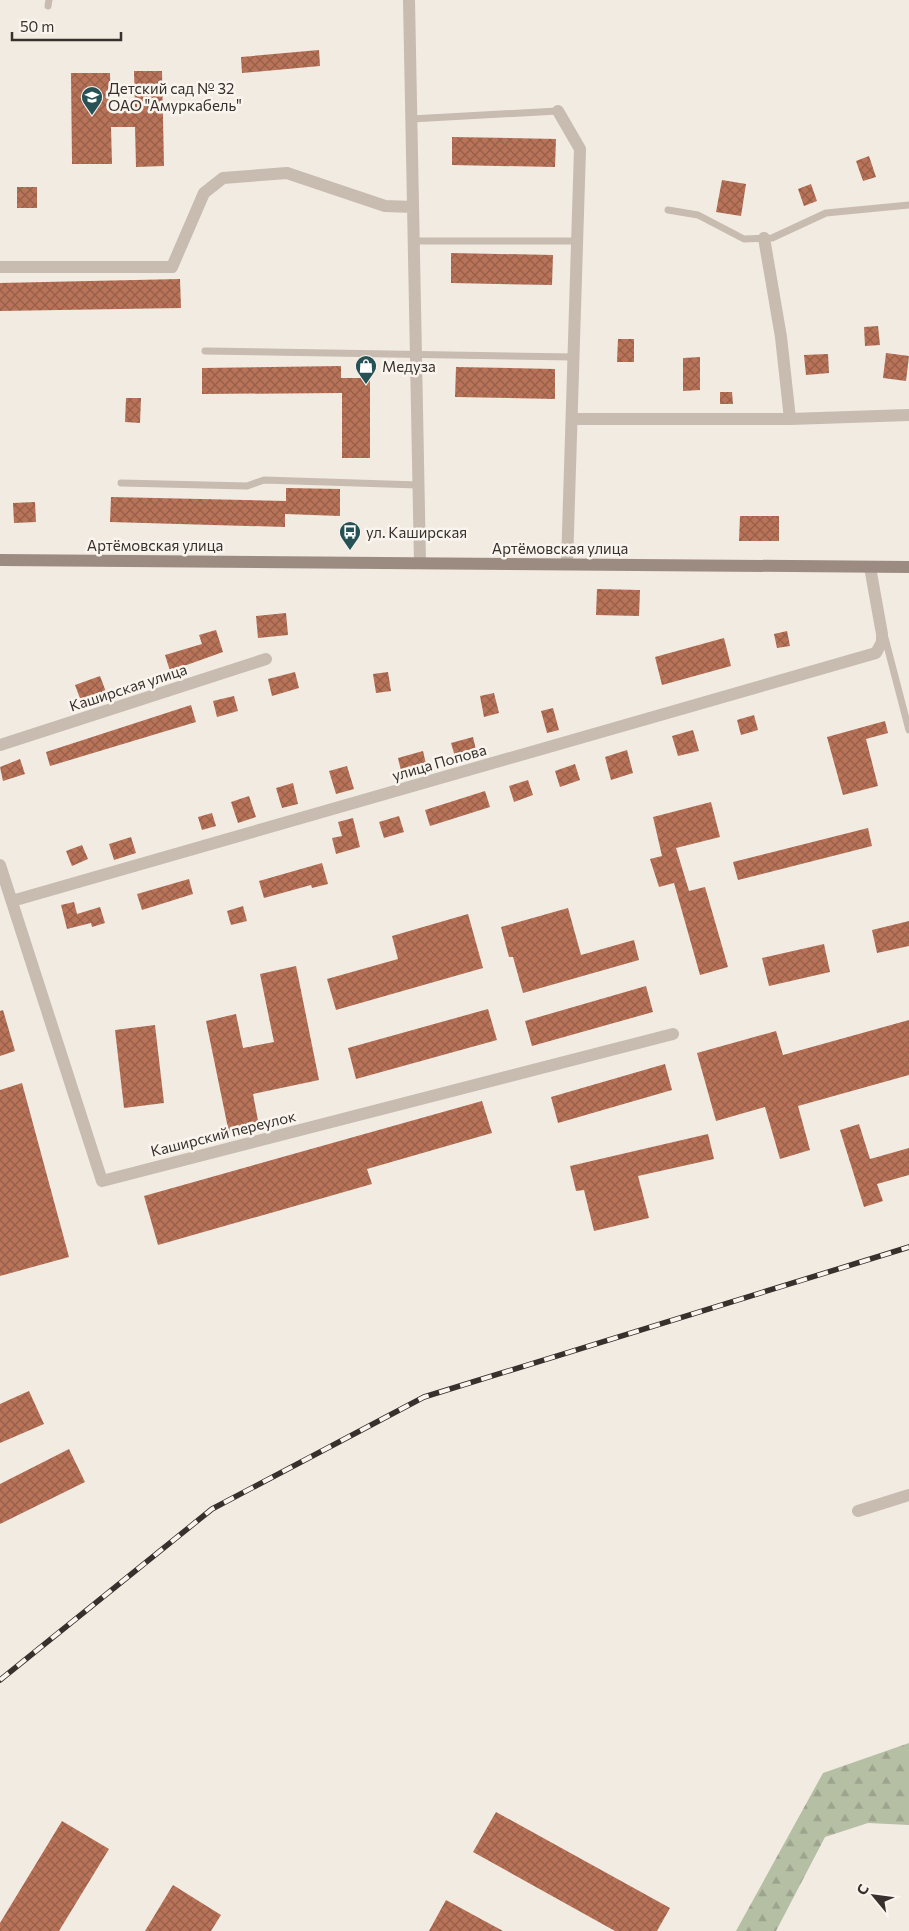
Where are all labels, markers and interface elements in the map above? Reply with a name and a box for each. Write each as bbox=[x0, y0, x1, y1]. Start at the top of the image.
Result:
scale bar bbox=[12, 10, 121, 42]
text: 50 m bbox=[20, 17, 54, 35]
place label: Детский сад № 32 ОАО "Амуркабель" bbox=[108, 79, 242, 114]
school or university icon: Детский сад № 32 ОАО "Амуркабель" bbox=[80, 85, 104, 116]
shop icon: Медуза bbox=[354, 354, 378, 385]
place label: Медуза bbox=[382, 357, 436, 375]
bus stop icon: ул. Каширская bbox=[338, 520, 362, 551]
place label: ул. Каширская bbox=[366, 523, 467, 541]
street label: Артёмовская улица bbox=[87, 536, 223, 554]
street label: Артёмовская улица bbox=[492, 539, 628, 557]
street label: Каширская улица bbox=[67, 659, 189, 715]
street label: улица Попова bbox=[390, 740, 488, 784]
street label: Каширский переулок bbox=[149, 1106, 297, 1160]
north arrow bbox=[849, 1871, 899, 1921]
text: С bbox=[852, 1881, 872, 1898]

